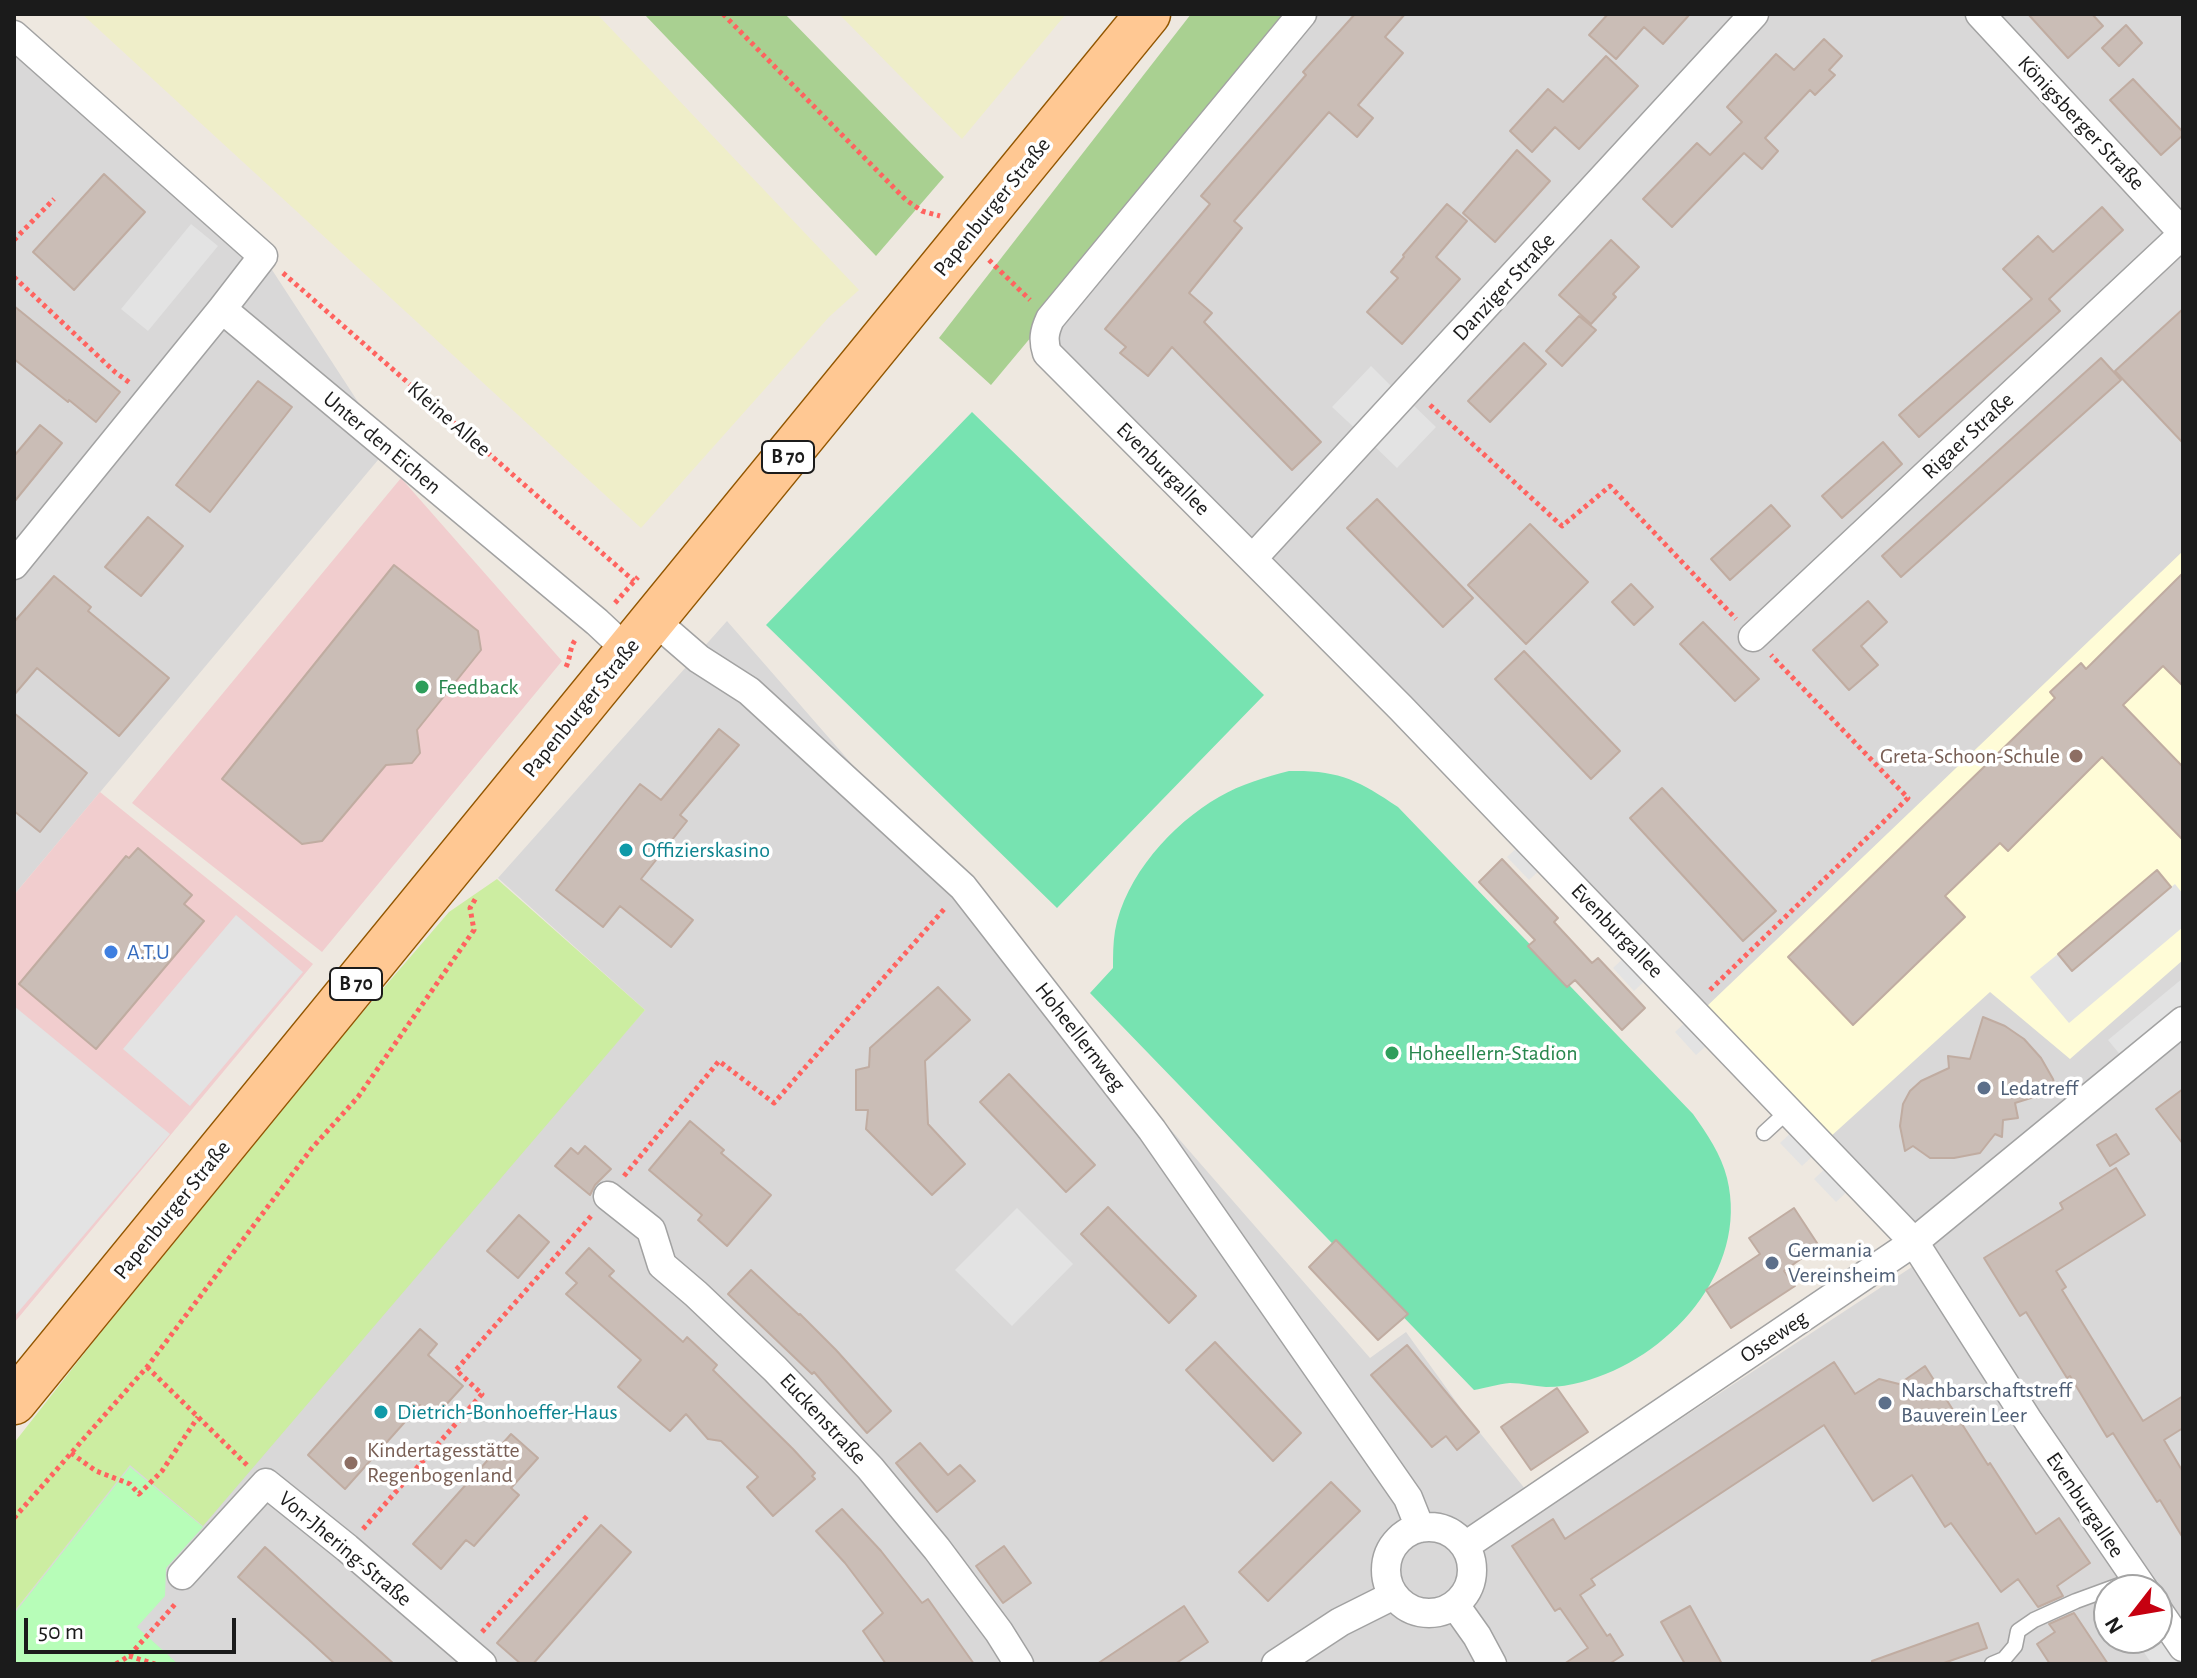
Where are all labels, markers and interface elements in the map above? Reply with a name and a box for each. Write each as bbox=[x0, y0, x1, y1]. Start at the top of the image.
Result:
street label: Königsberger Straße bbox=[2012, 50, 2150, 196]
street label: Papenburger Straße bbox=[928, 132, 1056, 282]
street label: Danziger Straße bbox=[1447, 227, 1561, 347]
street label: Kleine Allee bbox=[402, 376, 496, 462]
street label: Unter den Eichen bbox=[318, 386, 446, 500]
street label: Rigaer Straße bbox=[1917, 387, 2019, 485]
street label: Evenburgallee bbox=[1111, 417, 1215, 521]
road number: B 70 bbox=[762, 441, 814, 473]
street label: Papenburger Straße bbox=[517, 633, 645, 783]
place label: Feedback bbox=[438, 674, 518, 700]
marker: Feedback bbox=[413, 678, 431, 696]
place label: Greta-Schoon-Schule bbox=[1880, 743, 2060, 769]
marker: Greta-Schoon-Schule bbox=[2067, 747, 2085, 765]
place label: Offizierskasino bbox=[642, 837, 770, 863]
marker: Offizierskasino bbox=[617, 841, 635, 859]
street label: Evenburgallee bbox=[1565, 878, 1669, 984]
place label: A.T.U bbox=[127, 939, 170, 965]
marker: A.T.U bbox=[102, 943, 120, 961]
road number: B 70 bbox=[330, 968, 382, 1000]
street label: Hoheellernweg bbox=[1029, 977, 1131, 1097]
place label: Hoheellern-Stadion bbox=[1408, 1040, 1578, 1066]
marker: Hoheellern-Stadion bbox=[1383, 1044, 1401, 1062]
place label: Ledatreff bbox=[2000, 1075, 2078, 1101]
marker: Ledatreff bbox=[1975, 1079, 1993, 1097]
street label: Papenburger Straße bbox=[108, 1135, 236, 1285]
place label: Germania Vereinsheim bbox=[1788, 1237, 1896, 1288]
marker: Germania Vereinsheim bbox=[1763, 1254, 1781, 1272]
street label: Osseweg bbox=[1735, 1305, 1813, 1369]
street label: Euckenstraße bbox=[774, 1368, 872, 1470]
place label: Nachbarschaftstreff Bauverein Leer bbox=[1901, 1377, 2072, 1428]
marker: Nachbarschaftstreff Bauverein Leer bbox=[1876, 1394, 1894, 1412]
place label: Dietrich-Bonhoeffer-Haus bbox=[397, 1399, 618, 1425]
marker: Dietrich-Bonhoeffer-Haus bbox=[372, 1403, 390, 1421]
place label: Kindertagesstätte Regenbogenland bbox=[367, 1437, 520, 1488]
street label: Evenburgallee bbox=[2040, 1447, 2130, 1563]
marker: Kindertagesstätte Regenbogenland bbox=[342, 1454, 360, 1472]
street label: Von-Jhering-Straße bbox=[273, 1486, 417, 1612]
north arrow bbox=[2093, 1574, 2173, 1654]
scale bar bbox=[28, 1602, 240, 1652]
text: N bbox=[2101, 1613, 2128, 1638]
text: 50 m bbox=[38, 1620, 84, 1644]

